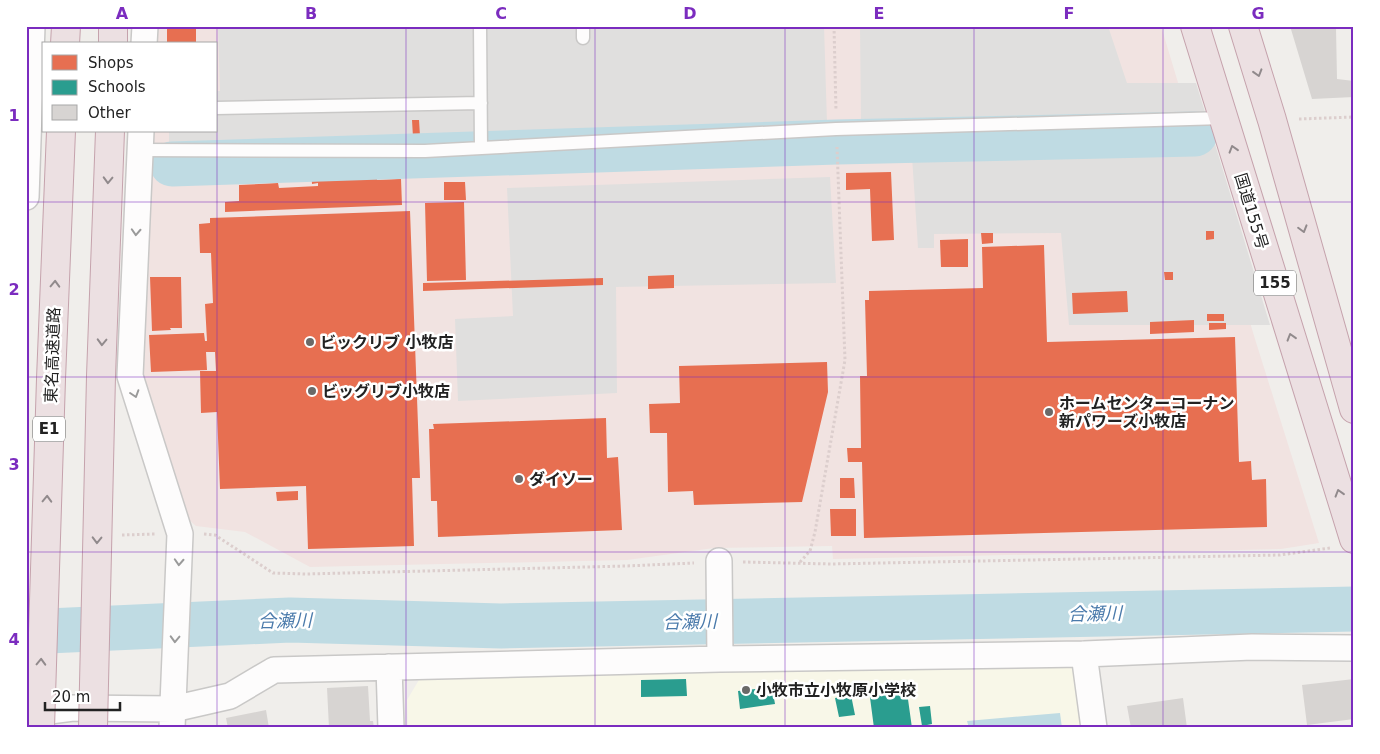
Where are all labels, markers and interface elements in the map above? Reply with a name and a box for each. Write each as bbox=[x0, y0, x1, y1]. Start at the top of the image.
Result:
text: A bbox=[116, 4, 129, 23]
text: B bbox=[305, 4, 317, 23]
text: C bbox=[495, 4, 507, 23]
text: D bbox=[683, 4, 697, 23]
text: E bbox=[874, 4, 884, 23]
text: F bbox=[1064, 4, 1074, 23]
text: G bbox=[1251, 4, 1265, 23]
legend bbox=[42, 42, 218, 132]
text: Shops bbox=[88, 54, 134, 72]
one-way arrow bbox=[1252, 68, 1262, 77]
text: Schools bbox=[88, 78, 146, 96]
text: Other bbox=[88, 104, 131, 122]
text: 1 bbox=[8, 106, 20, 125]
one-way arrow bbox=[1229, 145, 1239, 153]
street label: 国道155号 bbox=[1231, 171, 1272, 251]
one-way arrow bbox=[103, 176, 113, 184]
one-way arrow bbox=[1297, 224, 1307, 233]
one-way arrow bbox=[131, 229, 142, 237]
road number: 155 bbox=[1254, 270, 1296, 296]
text: 2 bbox=[8, 280, 20, 299]
one-way arrow bbox=[50, 280, 60, 288]
street label: 東名高速道路 bbox=[41, 307, 64, 403]
place label: ビックリブ 小牧店 bbox=[320, 333, 454, 352]
one-way arrow bbox=[1287, 334, 1297, 342]
marker: ビックリブ 小牧店 bbox=[304, 336, 316, 348]
one-way arrow bbox=[97, 339, 108, 347]
place label: ビッグリブ小牧店 bbox=[322, 382, 450, 401]
marker: ビッグリブ小牧店 bbox=[306, 385, 318, 397]
one-way arrow bbox=[130, 389, 140, 397]
place label: ホームセンターコーナン 新パワーズ小牧店 bbox=[1059, 394, 1235, 431]
marker: ホームセンターコーナン 新パワーズ小牧店 bbox=[1043, 406, 1055, 418]
road number: E1 bbox=[33, 416, 65, 442]
text: 3 bbox=[8, 455, 20, 474]
place label: ダイソー bbox=[529, 470, 593, 489]
marker: ダイソー bbox=[513, 473, 525, 485]
one-way arrow bbox=[1335, 489, 1345, 497]
one-way arrow bbox=[42, 495, 52, 502]
one-way arrow bbox=[92, 536, 102, 544]
one-way arrow bbox=[173, 558, 184, 566]
water label: 合瀬川 bbox=[1068, 602, 1124, 624]
water label: 合瀬川 bbox=[258, 609, 314, 631]
water label: 合瀬川 bbox=[663, 610, 719, 632]
text: 4 bbox=[8, 630, 20, 649]
one-way arrow bbox=[170, 635, 181, 643]
one-way arrow bbox=[36, 657, 47, 665]
scale bar bbox=[45, 679, 120, 711]
place label: 小牧市立小牧原小学校 bbox=[756, 681, 916, 700]
marker: 小牧市立小牧原小学校 bbox=[740, 684, 752, 696]
text: 20 m bbox=[52, 688, 90, 706]

